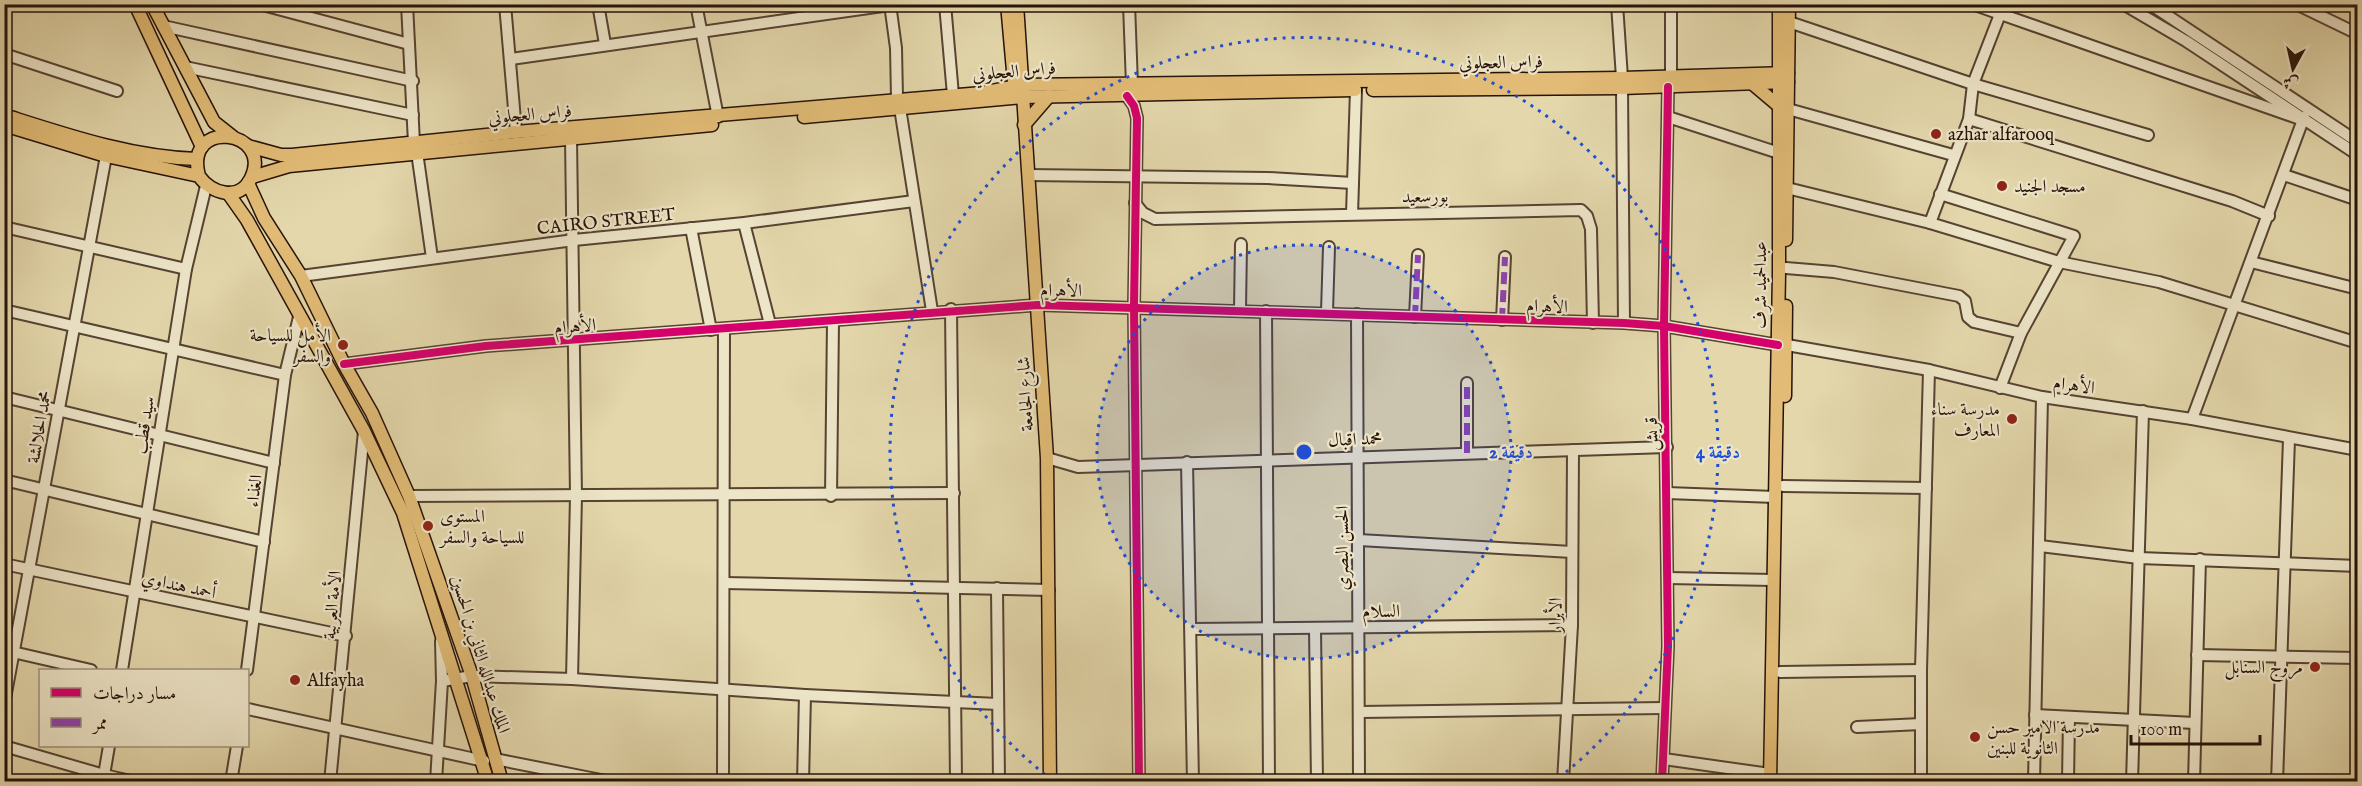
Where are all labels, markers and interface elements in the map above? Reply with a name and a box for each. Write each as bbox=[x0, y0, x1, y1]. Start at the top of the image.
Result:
north arrow bbox=[2263, 39, 2323, 99]
street label: فراس العجلوني bbox=[1459, 51, 1543, 78]
street label: فراس العجلوني bbox=[971, 57, 1057, 90]
text: ش bbox=[2282, 71, 2300, 93]
street label: فراس العجلوني bbox=[487, 100, 573, 133]
place label: azhar alfarooq bbox=[1948, 124, 2055, 147]
marker: azhar alfarooq bbox=[1929, 127, 1943, 141]
place label: مسجد الجنيد bbox=[2014, 176, 2086, 199]
marker: مسجد الجنيد bbox=[1995, 179, 2009, 193]
street label: بورسعيد bbox=[1402, 186, 1448, 209]
street label: CAIRO STREET bbox=[536, 204, 676, 241]
street label: عبدالحميد شرف bbox=[1750, 241, 1773, 329]
street label: الأهرام bbox=[1040, 277, 1082, 306]
street label: الأهرام bbox=[1526, 292, 1568, 323]
street label: الأهرام bbox=[553, 312, 597, 343]
place label: الأمل للسياحة والسفر bbox=[250, 322, 331, 369]
marker: الأمل للسياحة والسفر bbox=[336, 338, 350, 352]
street label: شارع الجامعة bbox=[1013, 356, 1042, 432]
street label: الأهرام bbox=[2051, 369, 2097, 404]
street label: محمد الحلالشة bbox=[23, 389, 58, 465]
street label: سيد قطب bbox=[130, 395, 161, 456]
place label: مدرسة سناء المعارف bbox=[1931, 399, 2000, 443]
marker: مدرسة سناء المعارف bbox=[2005, 412, 2019, 426]
street label: قريش bbox=[1641, 417, 1664, 451]
street label: محمد اقبال bbox=[1328, 428, 1383, 453]
centre of rings bbox=[1294, 442, 1314, 462]
text: 2 دقيقة bbox=[1489, 442, 1533, 465]
text: 4 دقيقة bbox=[1696, 442, 1740, 465]
street label: الغذاء bbox=[242, 473, 269, 509]
street label: الحسن البصري bbox=[1332, 505, 1357, 590]
place label: المستوى للسياحة والسفر bbox=[438, 506, 525, 550]
marker: المستوى للسياحة والسفر bbox=[421, 519, 435, 533]
street label: أحمد هنداوي bbox=[139, 564, 219, 608]
street label: الأمة العربية bbox=[316, 569, 348, 640]
street label: الملك عبدالله الثاني بن الحسين bbox=[443, 573, 515, 737]
street label: الأبرار bbox=[1542, 597, 1568, 635]
street label: السلام bbox=[1362, 601, 1400, 627]
place label: مروج السنابل bbox=[2224, 657, 2303, 683]
marker: مروج السنابل bbox=[2308, 660, 2322, 674]
legend bbox=[39, 669, 249, 747]
place label: Alfayha bbox=[306, 670, 364, 693]
marker: Alfayha bbox=[288, 673, 302, 687]
text: مسار دراجات bbox=[93, 683, 176, 706]
scale bar bbox=[2131, 708, 2260, 746]
text: ممر bbox=[91, 713, 107, 736]
place label: مدرسة الامير حسن الثانوية للبنين bbox=[1987, 717, 2100, 761]
text: 100 m bbox=[2140, 719, 2182, 742]
marker: مدرسة الامير حسن الثانوية للبنين bbox=[1968, 730, 1982, 744]

